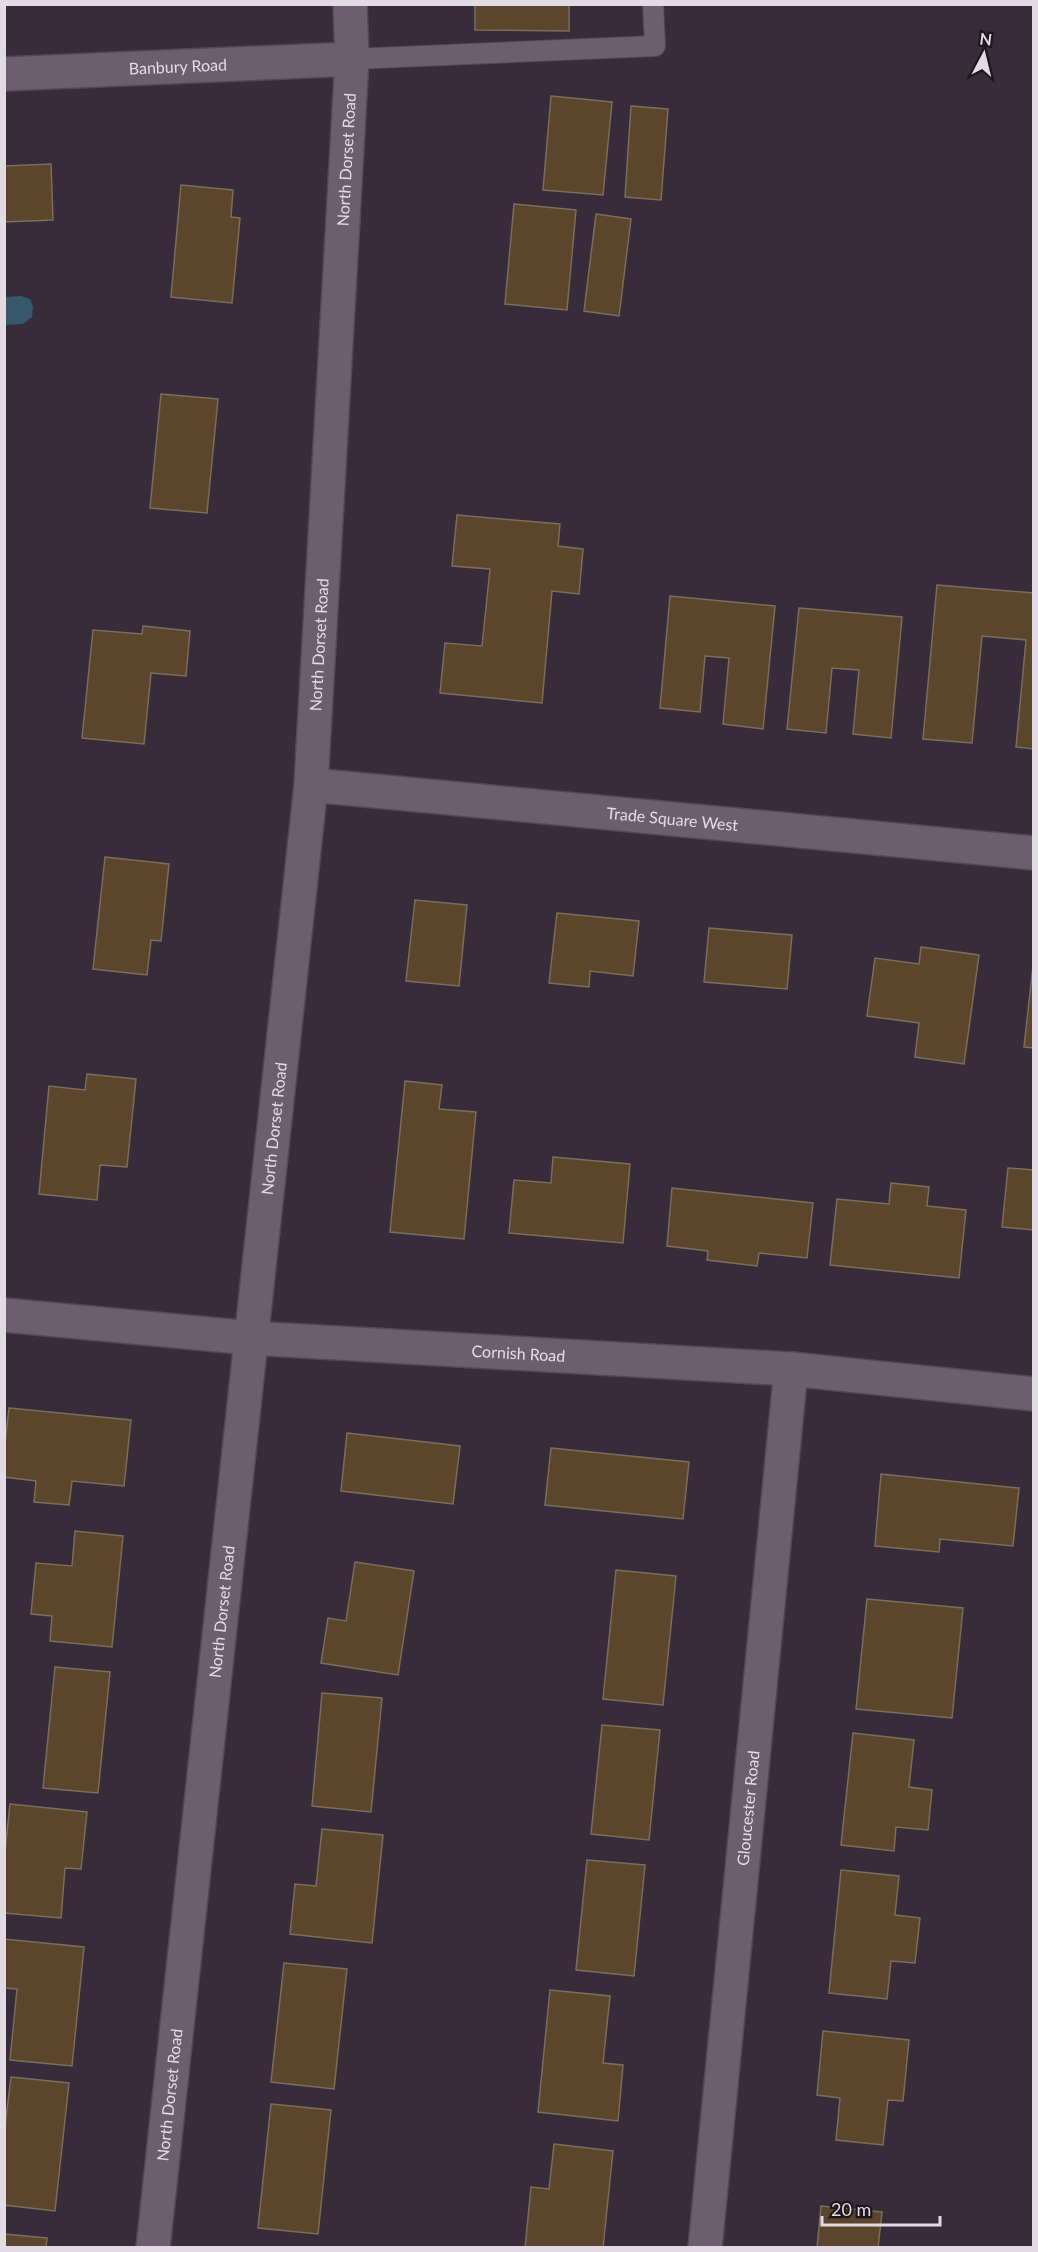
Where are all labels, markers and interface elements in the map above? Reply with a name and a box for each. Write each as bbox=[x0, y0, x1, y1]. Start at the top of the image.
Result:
north arrow bbox=[954, 24, 1014, 84]
text: N bbox=[979, 28, 993, 49]
street label: Banbury Road bbox=[128, 54, 227, 78]
street label: North Dorset Road bbox=[333, 92, 359, 227]
street label: North Dorset Road bbox=[305, 578, 332, 712]
street label: Trade Square West bbox=[606, 803, 739, 834]
street label: North Dorset Road bbox=[257, 1061, 290, 1196]
street label: Cornish Road bbox=[471, 1341, 566, 1365]
street label: North Dorset Road bbox=[205, 1544, 238, 1679]
street label: Gloucester Road bbox=[732, 1750, 763, 1866]
street label: North Dorset Road bbox=[152, 2028, 186, 2162]
scale bar bbox=[822, 2189, 940, 2227]
text: 20 m bbox=[831, 2198, 871, 2220]

